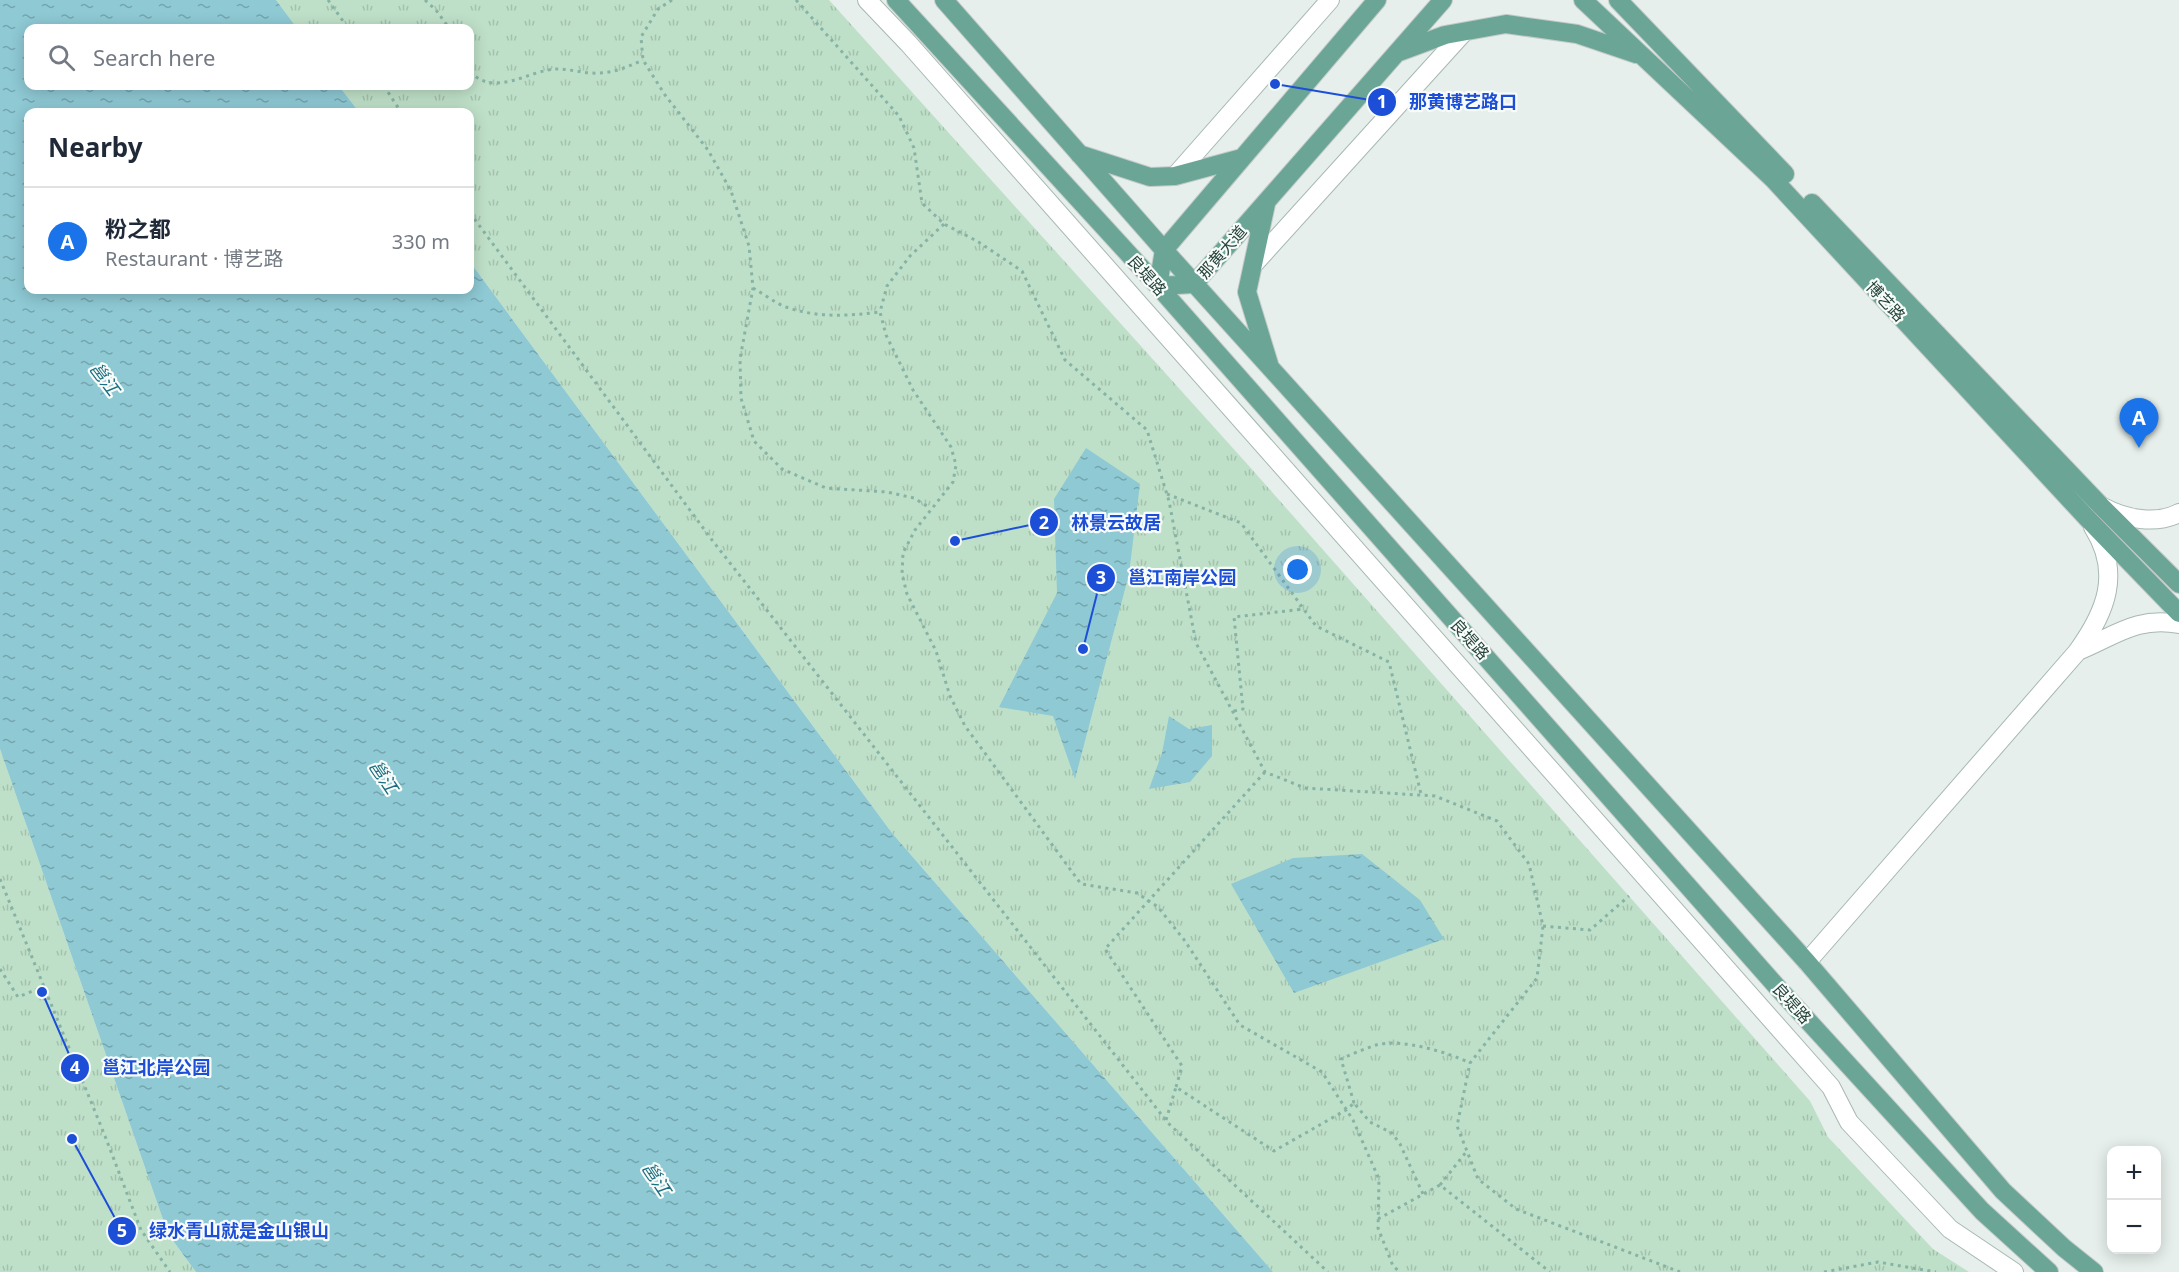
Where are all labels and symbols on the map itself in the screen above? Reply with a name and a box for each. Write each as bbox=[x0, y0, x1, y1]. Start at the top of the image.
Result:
callout: 那黄博艺路口 bbox=[1367, 84, 1529, 120]
text: 1 bbox=[1377, 89, 1387, 113]
text: 那黄博艺路口 bbox=[1409, 89, 1517, 113]
street label: 那黄大道 bbox=[1193, 221, 1251, 283]
street label: 良堤路 bbox=[1123, 250, 1171, 300]
street label: 博艺路 bbox=[1862, 276, 1910, 326]
water label: 邕江 bbox=[84, 357, 126, 402]
pin: A bbox=[2120, 398, 2158, 448]
callout: 林景云故居 bbox=[1029, 504, 1173, 540]
text: 2 bbox=[1039, 510, 1049, 534]
text: 林景云故居 bbox=[1071, 510, 1161, 534]
your location bbox=[1283, 555, 1312, 584]
callout: 邕江南岸公园 bbox=[1086, 560, 1248, 596]
text: 3 bbox=[1096, 565, 1106, 589]
text: 邕江南岸公园 bbox=[1128, 565, 1236, 589]
street label: 良堤路 bbox=[1446, 614, 1494, 664]
water label: 邕江 bbox=[364, 755, 405, 800]
street label: 良堤路 bbox=[1768, 978, 1816, 1028]
callout: 邕江北岸公园 bbox=[60, 1050, 222, 1086]
text: 4 bbox=[70, 1055, 80, 1079]
text: 邕江北岸公园 bbox=[102, 1055, 210, 1079]
water label: 邕江 bbox=[637, 1157, 678, 1202]
callout: 绿水青山就是金山银山 bbox=[107, 1213, 341, 1249]
text: 5 bbox=[117, 1218, 127, 1242]
text: 绿水青山就是金山银山 bbox=[149, 1218, 329, 1242]

